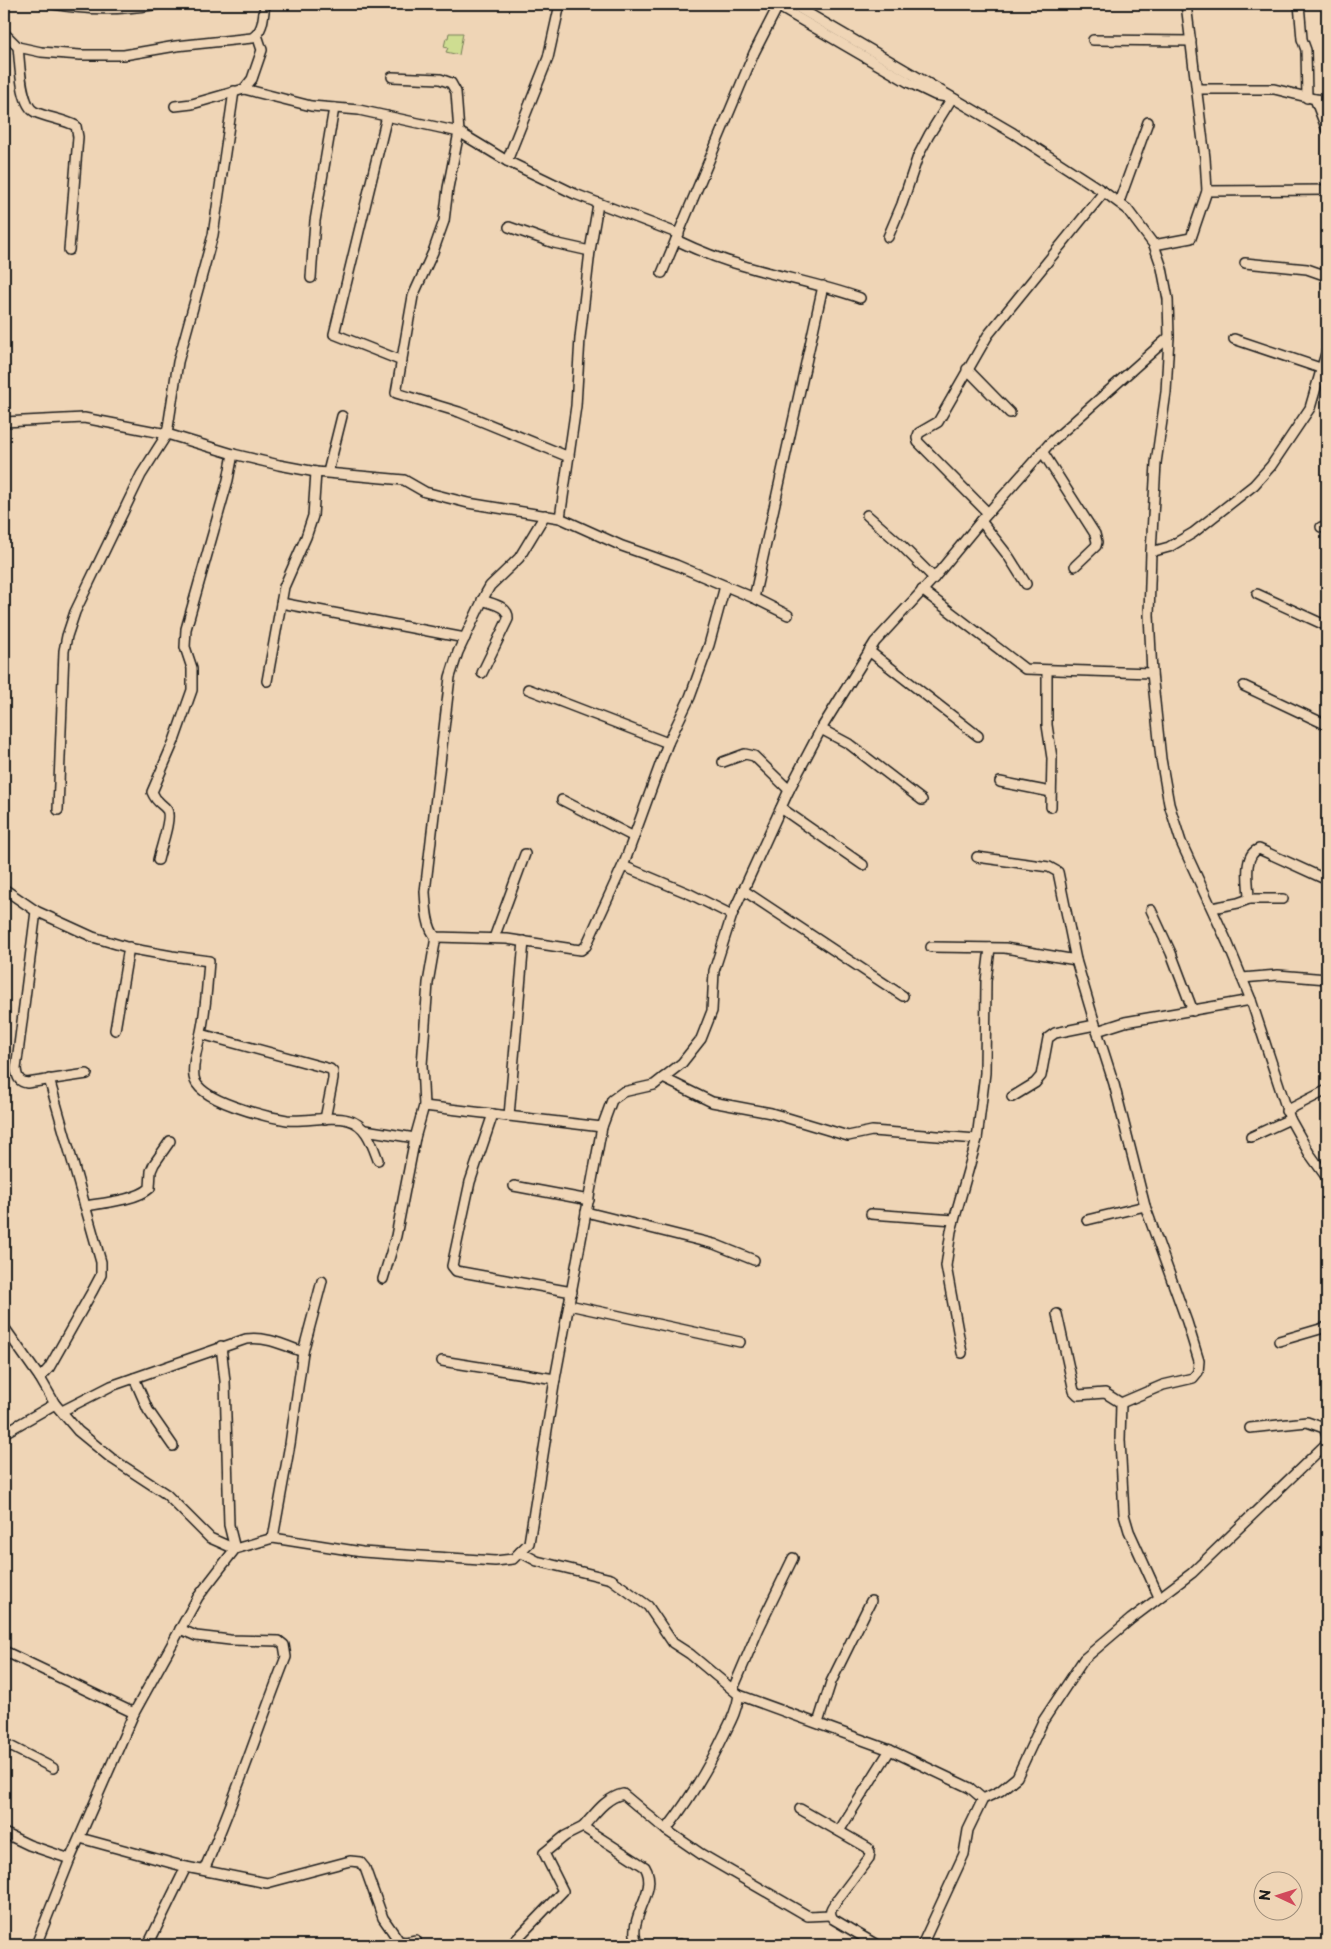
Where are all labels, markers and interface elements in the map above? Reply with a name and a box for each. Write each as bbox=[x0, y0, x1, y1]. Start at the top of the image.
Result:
north arrow bbox=[1254, 1872, 1304, 1922]
text: N bbox=[1254, 1889, 1275, 1901]

